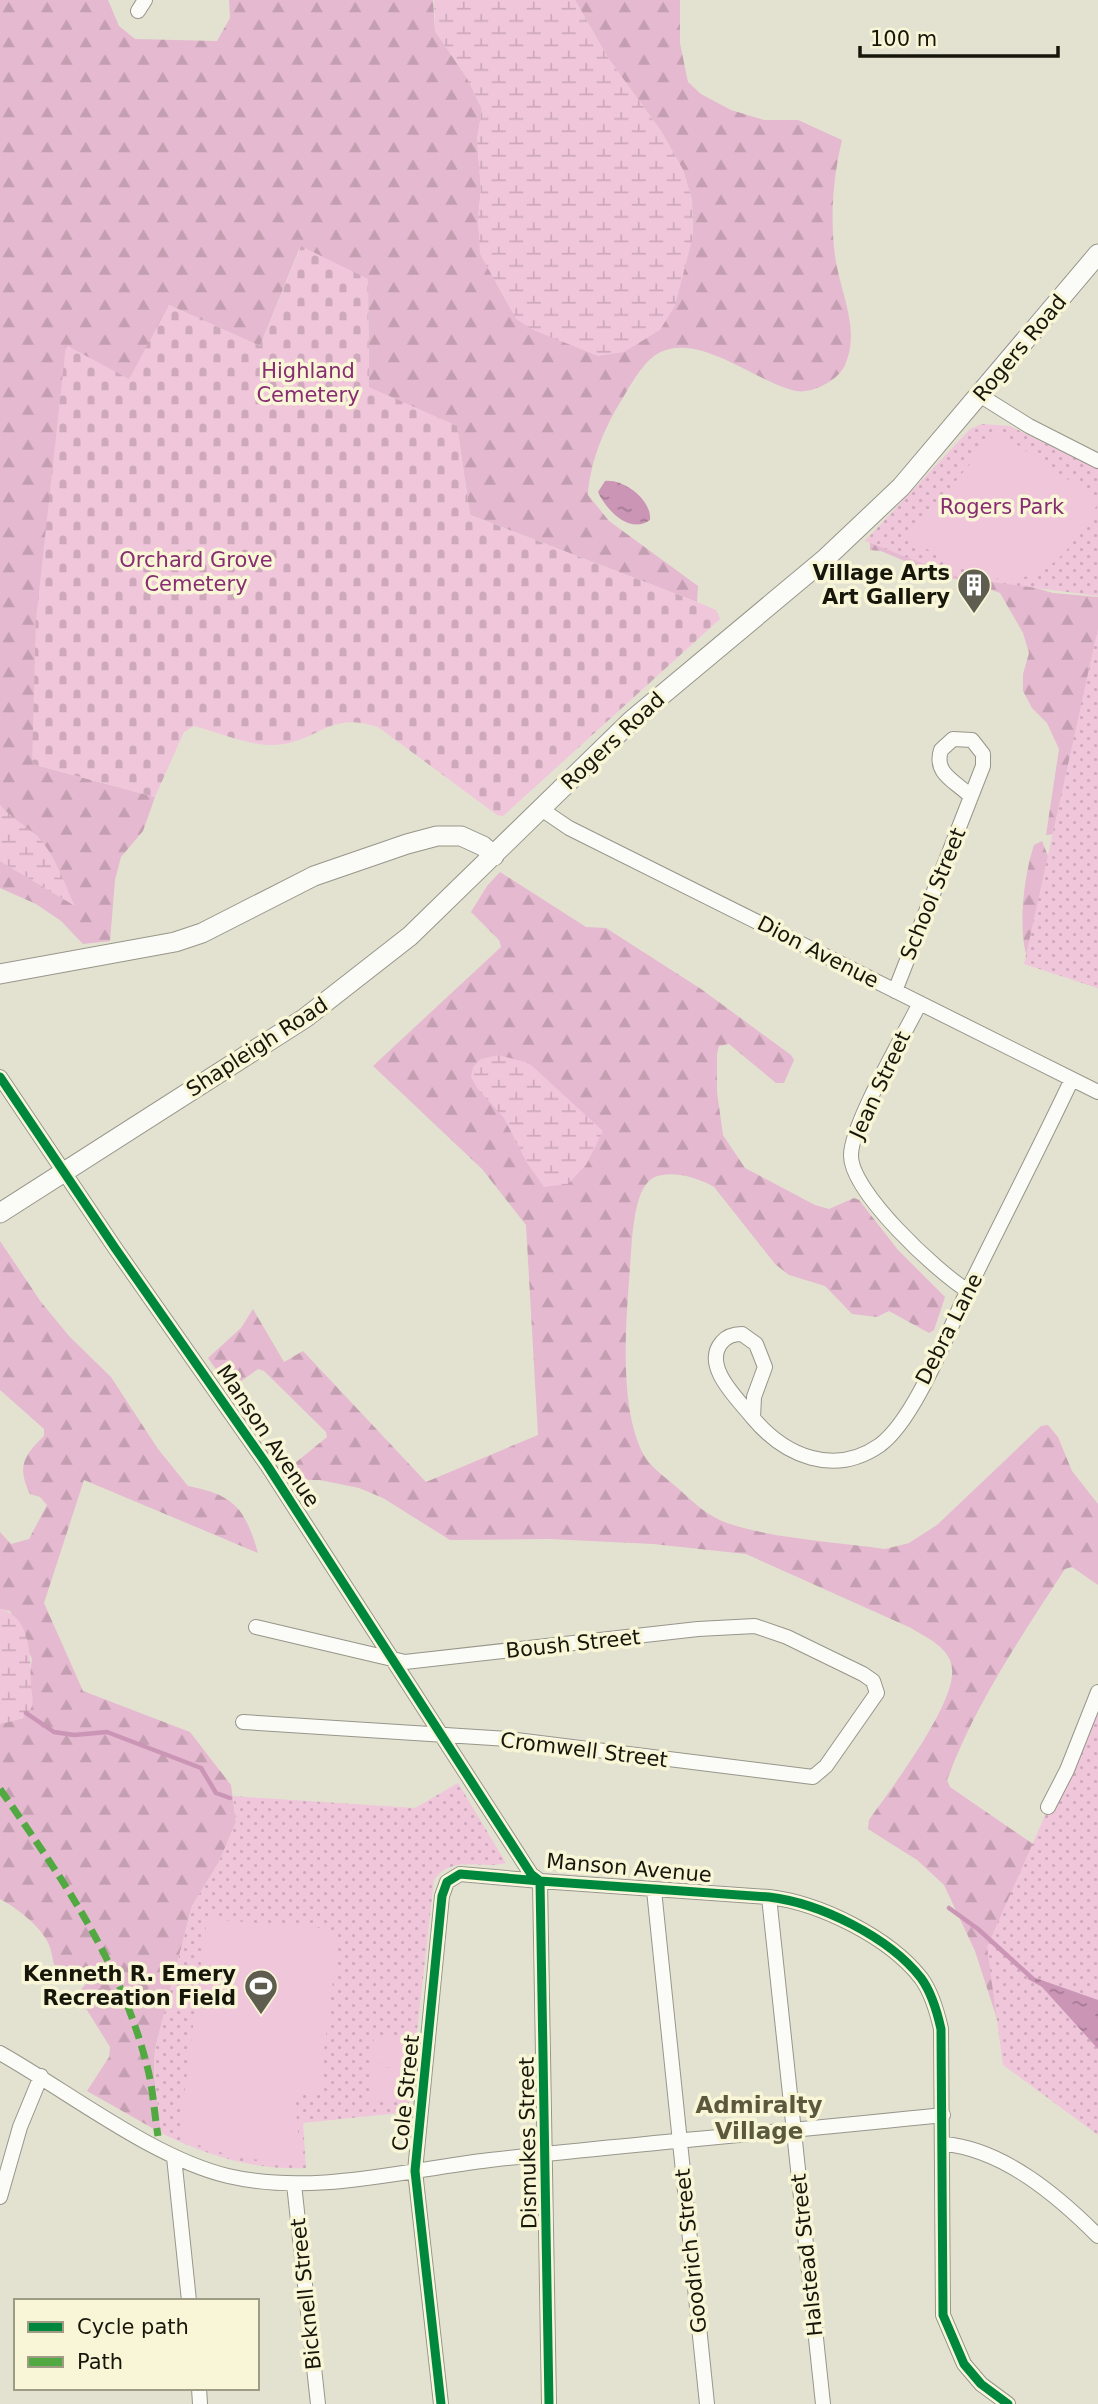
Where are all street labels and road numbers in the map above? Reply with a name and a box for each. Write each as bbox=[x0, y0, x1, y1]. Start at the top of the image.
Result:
street label: Rogers Road bbox=[968, 290, 1072, 406]
street label: Rogers Road bbox=[557, 687, 669, 795]
street label: School Street bbox=[896, 825, 970, 963]
street label: Dion Avenue bbox=[753, 911, 883, 993]
street label: Shapleigh Road bbox=[182, 992, 332, 1102]
street label: Jean Street bbox=[844, 1027, 915, 1144]
street label: Debra Lane bbox=[911, 1269, 987, 1389]
street label: Manson Avenue bbox=[212, 1360, 324, 1512]
street label: Boush Street bbox=[504, 1625, 642, 1663]
street label: Cromwell Street bbox=[499, 1728, 669, 1772]
street label: Manson Avenue bbox=[545, 1849, 713, 1887]
street label: Cole Street bbox=[388, 2034, 424, 2152]
street label: Dismukes Street bbox=[514, 2057, 542, 2229]
street label: Goodrich Street bbox=[670, 2168, 712, 2334]
street label: Halstead Street bbox=[787, 2173, 827, 2337]
street label: Bicknell Street bbox=[286, 2217, 326, 2371]

